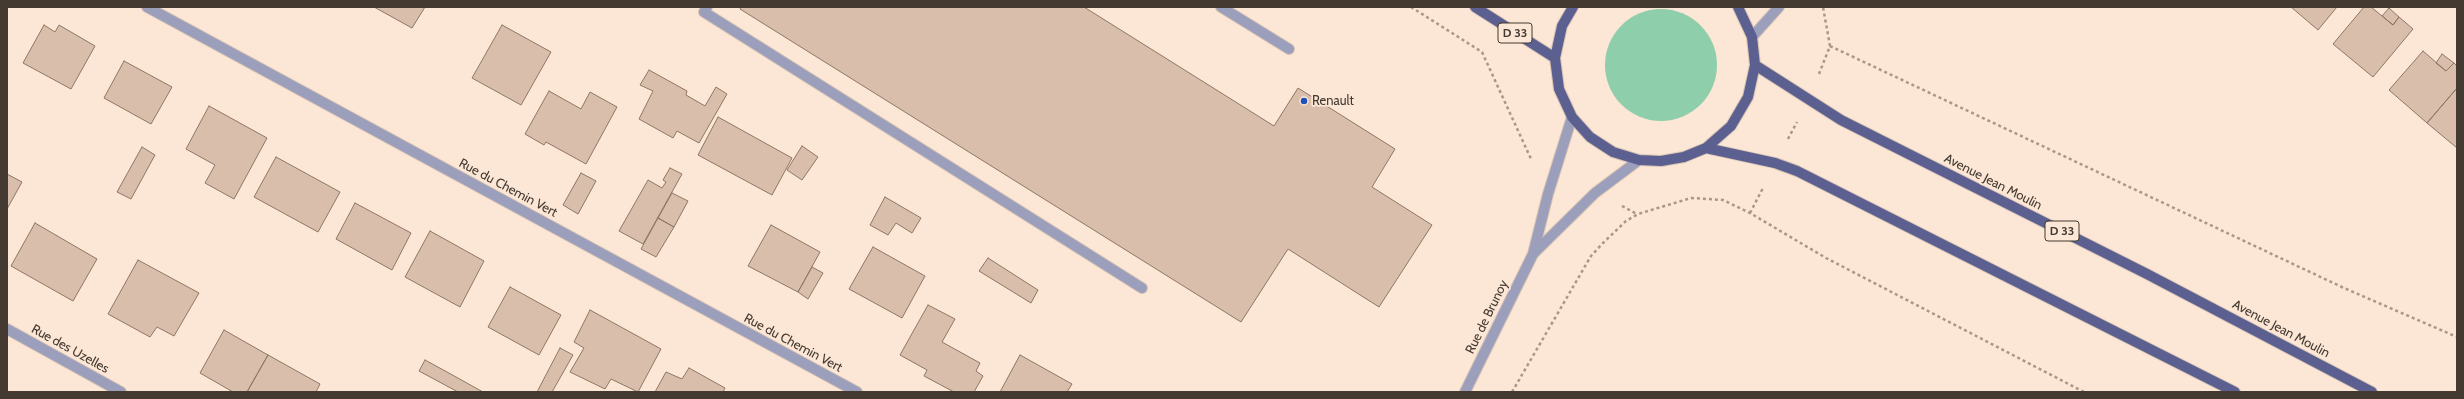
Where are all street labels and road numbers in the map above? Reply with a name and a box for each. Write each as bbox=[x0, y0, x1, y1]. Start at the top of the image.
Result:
road number: D 33 bbox=[1498, 23, 1532, 43]
street label: Avenue Jean Moulin bbox=[1941, 151, 2045, 213]
street label: Rue du Chemin Vert bbox=[456, 155, 560, 221]
road number: D 33 bbox=[2045, 221, 2079, 241]
street label: Rue de Brunoy bbox=[1462, 277, 1512, 357]
street label: Avenue Jean Moulin bbox=[2230, 297, 2332, 361]
street label: Rue du Chemin Vert bbox=[741, 310, 845, 376]
street label: Rue des Uzelles bbox=[28, 321, 112, 377]

